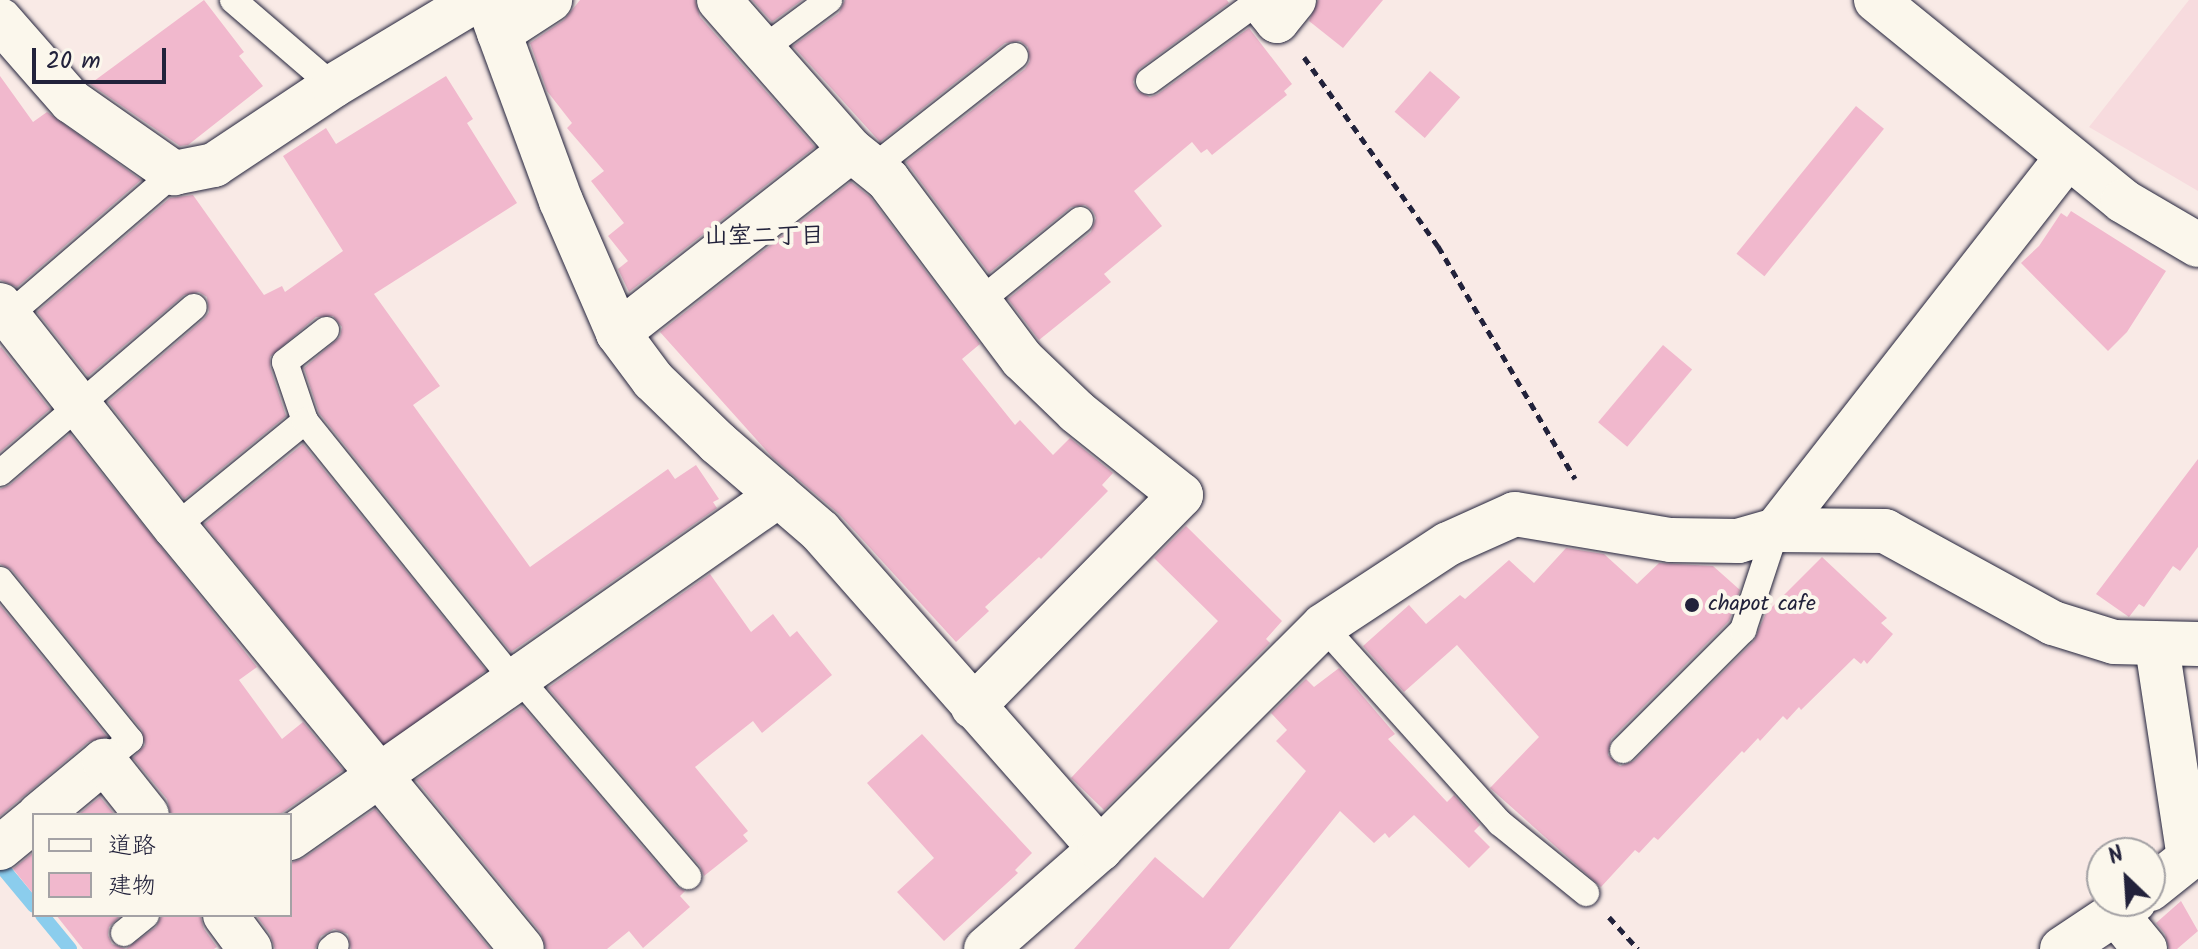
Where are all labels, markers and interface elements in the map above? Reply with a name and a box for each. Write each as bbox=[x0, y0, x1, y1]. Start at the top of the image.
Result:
scale bar bbox=[36, 32, 170, 82]
text: 20 m bbox=[46, 42, 101, 81]
district label: 山室二丁目 bbox=[704, 223, 824, 251]
place label: chapot cafe bbox=[1708, 592, 1816, 618]
marker: chapot cafe bbox=[1683, 596, 1701, 614]
legend bbox=[32, 813, 292, 917]
text: 道路 bbox=[108, 827, 156, 866]
north arrow bbox=[2086, 837, 2166, 917]
text: N bbox=[2103, 838, 2130, 875]
text: 建物 bbox=[108, 867, 156, 906]

